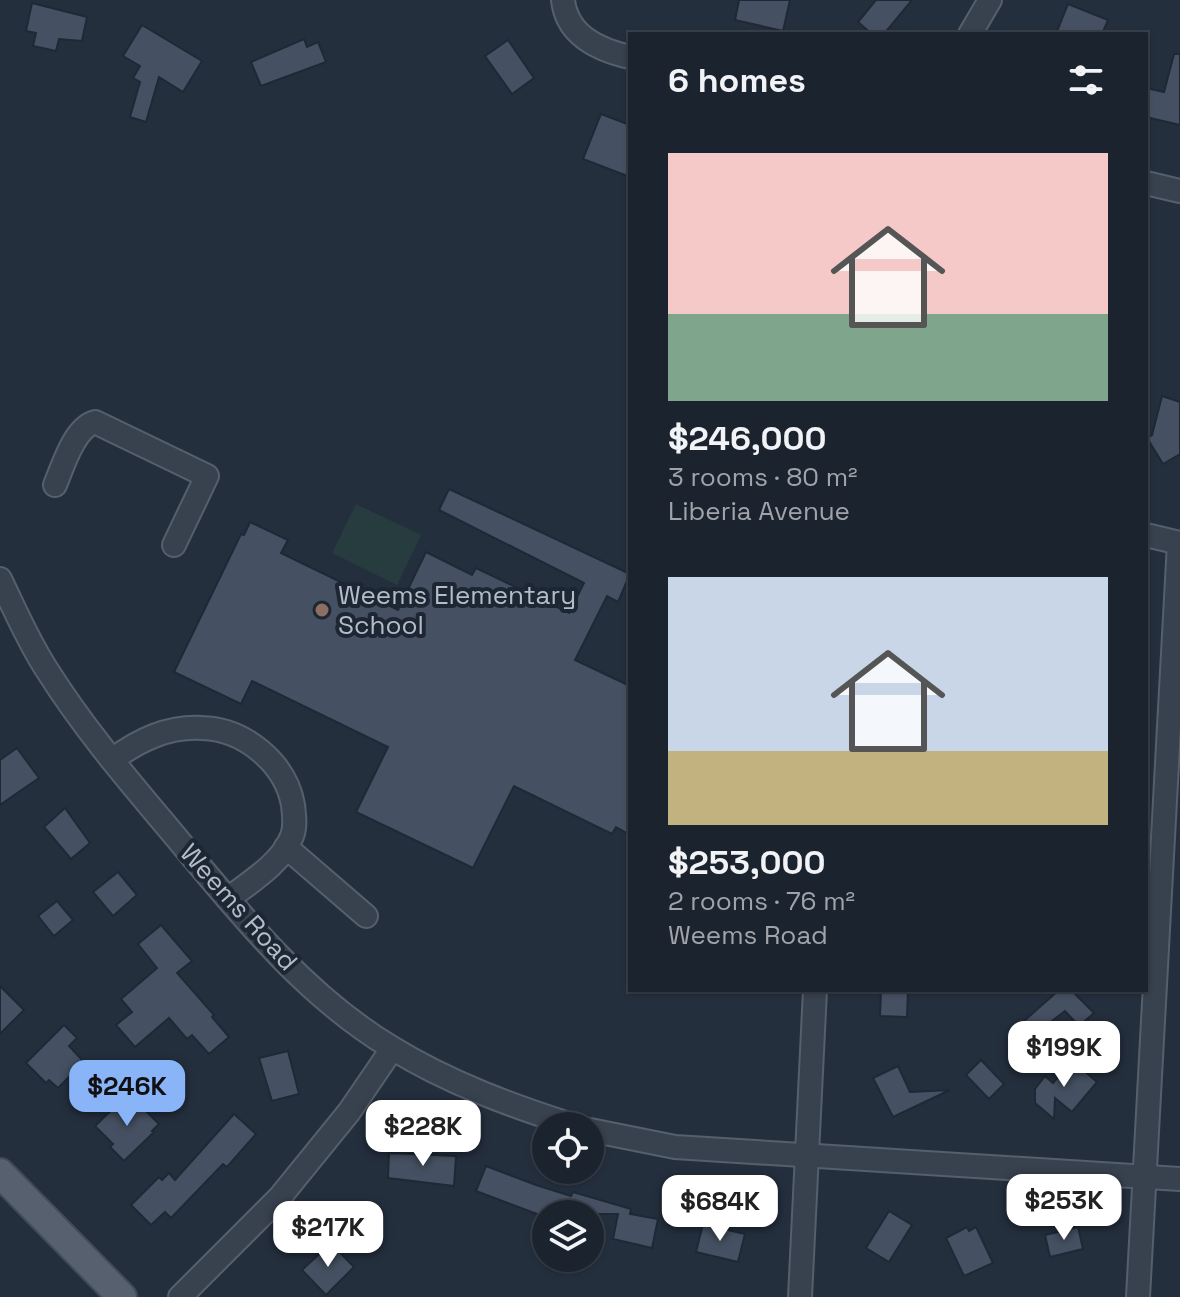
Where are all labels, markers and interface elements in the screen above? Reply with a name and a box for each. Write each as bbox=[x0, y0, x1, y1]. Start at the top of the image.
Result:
icon: filters bbox=[1064, 58, 1108, 102]
text: 6 homes bbox=[668, 59, 806, 102]
icon: home bbox=[816, 205, 960, 349]
text: $246,000 bbox=[668, 417, 827, 460]
text: 3 rooms · 80 m² bbox=[668, 460, 858, 494]
text: Liberia Avenue bbox=[668, 494, 850, 528]
place label: Weems Elementary School bbox=[338, 578, 576, 642]
marker: Weems Elementary School bbox=[313, 601, 331, 619]
icon: home bbox=[816, 629, 960, 773]
street label: Weems Road bbox=[173, 836, 305, 978]
text: $253,000 bbox=[668, 841, 826, 884]
text: 2 rooms · 76 m² bbox=[668, 884, 855, 918]
text: Weems Road bbox=[668, 918, 828, 952]
pin: $199K bbox=[1008, 1021, 1120, 1089]
text: $199K bbox=[1026, 1030, 1102, 1064]
pin: $246K bbox=[71, 1060, 183, 1128]
text: $246K bbox=[87, 1069, 167, 1103]
pin: $228K bbox=[367, 1100, 479, 1168]
text: $228K bbox=[384, 1109, 462, 1143]
map controls bbox=[532, 1112, 604, 1272]
button: locate bbox=[532, 1112, 604, 1184]
pin: $253K bbox=[1008, 1174, 1120, 1242]
pin: $684K bbox=[664, 1175, 776, 1243]
text: $253K bbox=[1025, 1183, 1103, 1217]
text: $684K bbox=[680, 1184, 760, 1218]
button: layers bbox=[532, 1200, 604, 1272]
pin: $217K bbox=[272, 1201, 384, 1269]
text: $217K bbox=[291, 1210, 365, 1244]

